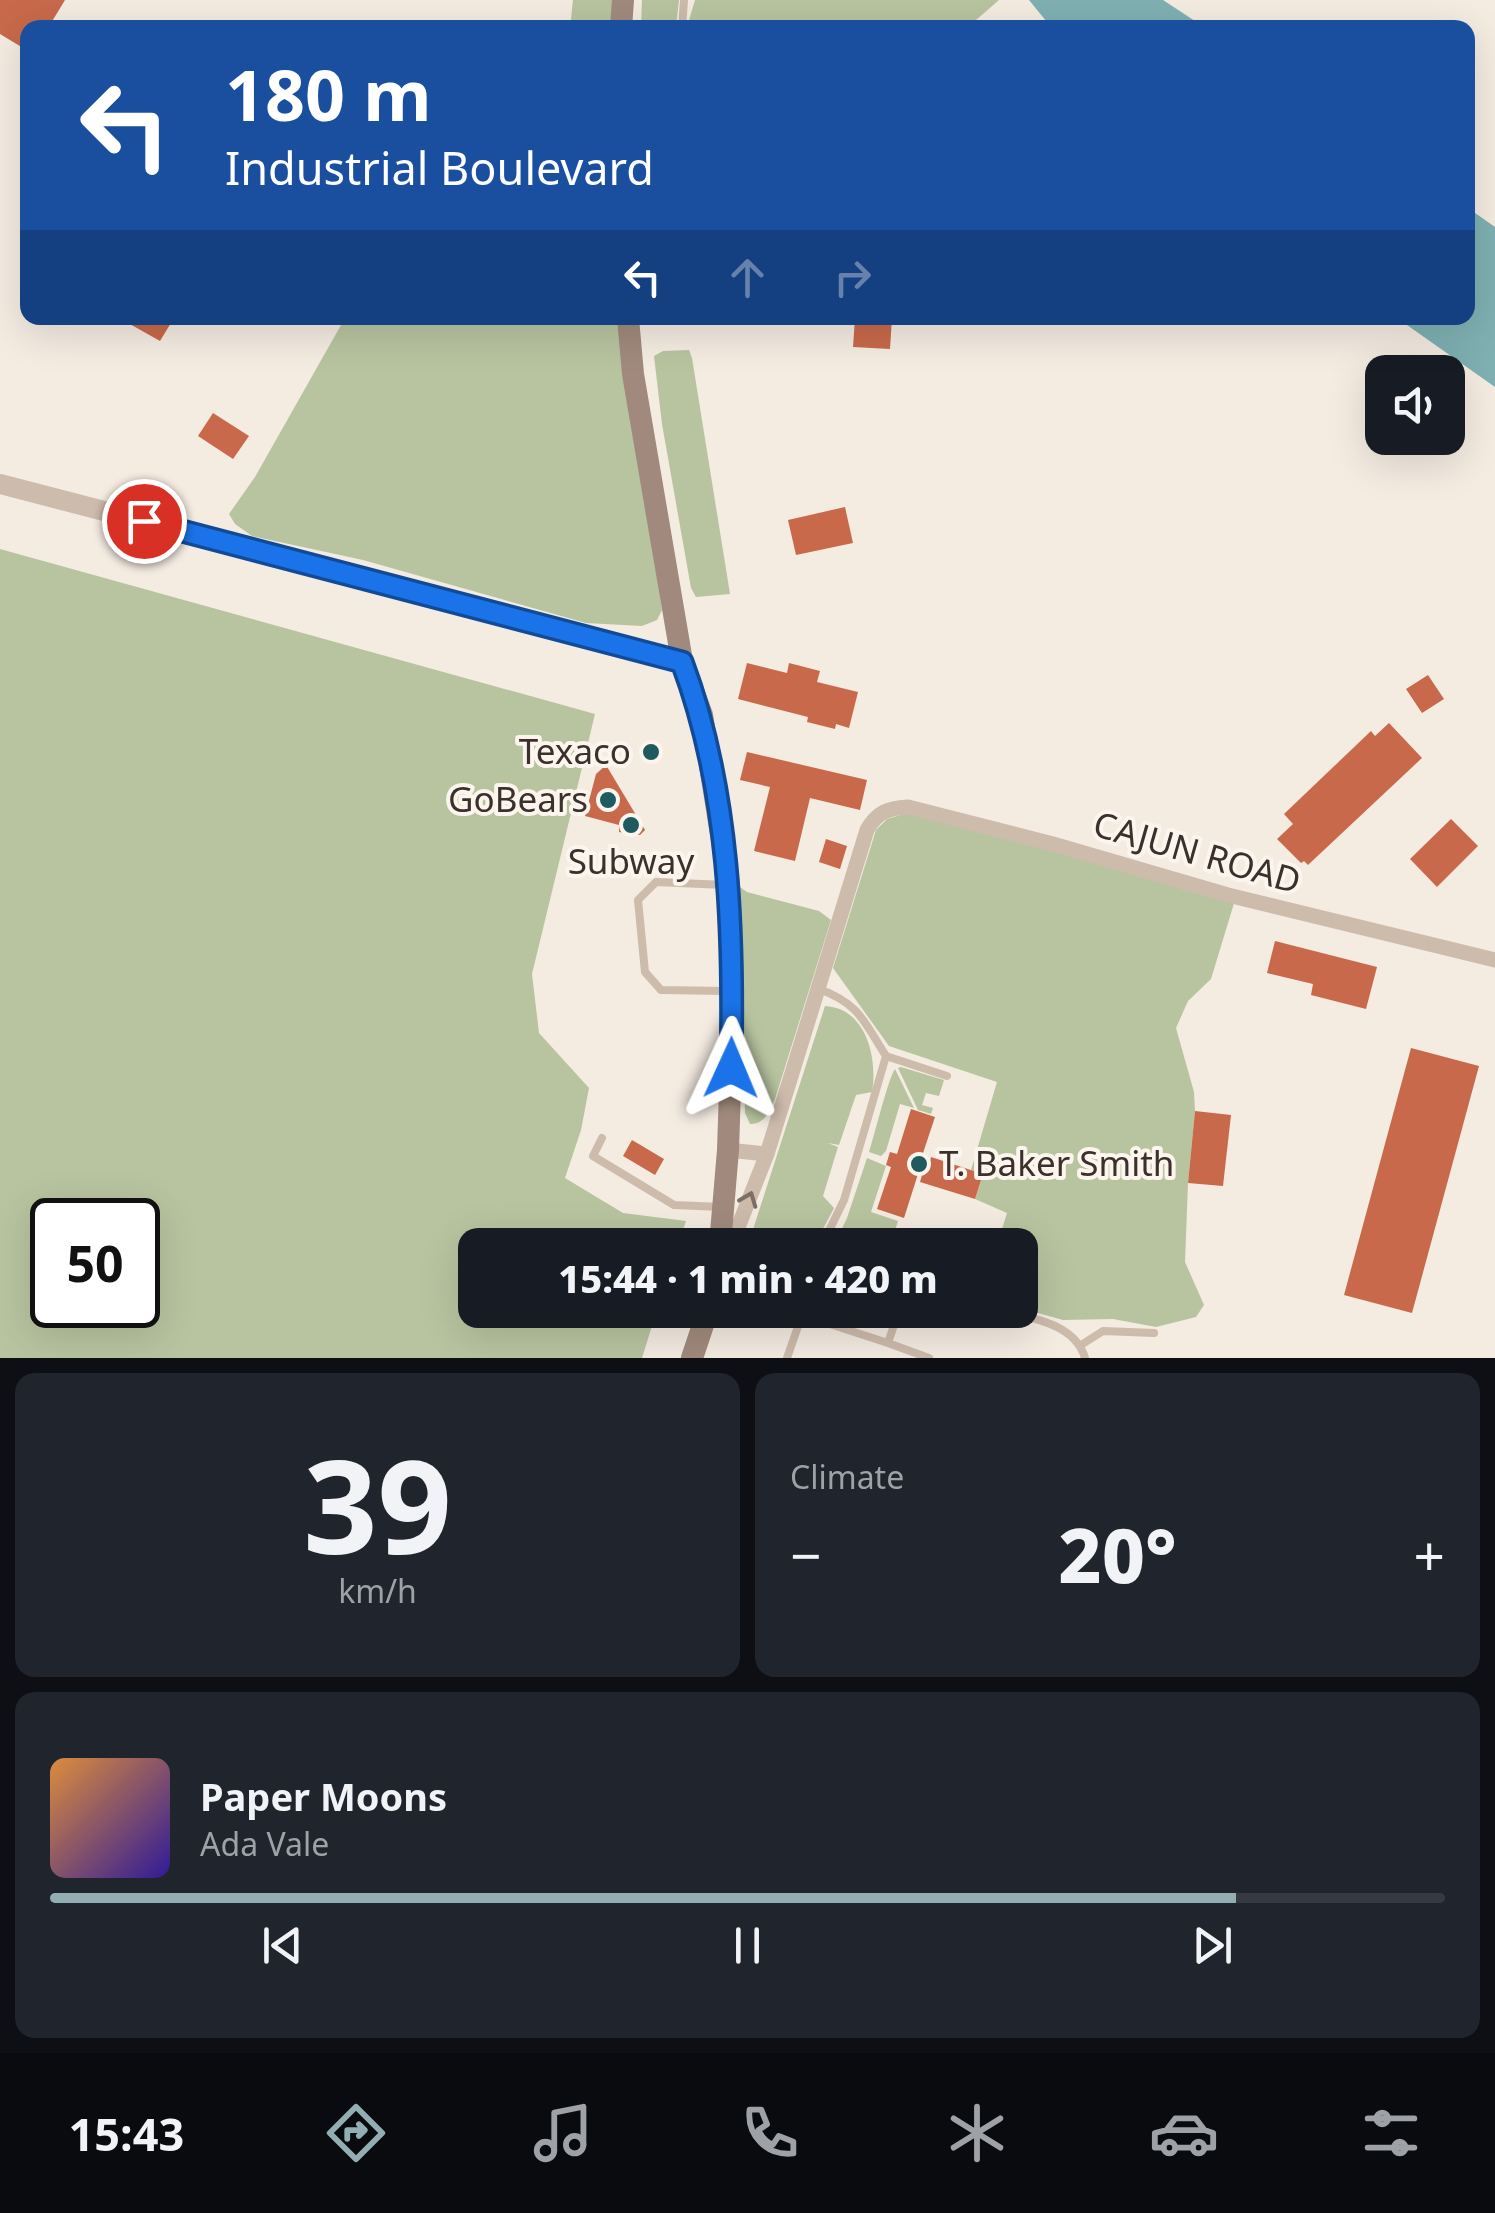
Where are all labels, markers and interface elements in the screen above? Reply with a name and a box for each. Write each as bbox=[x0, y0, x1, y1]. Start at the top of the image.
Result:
text: 180 m bbox=[225, 46, 432, 142]
icon: left bbox=[60, 60, 190, 190]
text: Industrial Boulevard bbox=[225, 137, 654, 198]
icon: left bbox=[615, 250, 670, 305]
icon: ahead bbox=[720, 250, 775, 305]
icon: right bbox=[825, 250, 880, 305]
map controls bbox=[1365, 355, 1465, 455]
button: sound bbox=[1365, 355, 1465, 455]
pin bbox=[102, 479, 187, 564]
icon: arrive bbox=[117, 494, 172, 549]
place label: Texaco bbox=[519, 727, 631, 774]
marker: Texaco bbox=[640, 741, 662, 763]
place label: GoBears bbox=[448, 775, 588, 822]
marker: GoBears bbox=[597, 789, 619, 811]
street label: CAJUN ROAD bbox=[1088, 800, 1306, 904]
marker: Subway bbox=[620, 814, 642, 836]
place label: Subway bbox=[568, 837, 694, 884]
position arrow bbox=[679, 1016, 783, 1120]
place label: T. Baker Smith bbox=[939, 1139, 1174, 1186]
marker: T. Baker Smith bbox=[908, 1153, 930, 1175]
one-way arrow bbox=[737, 1192, 757, 1209]
speed limit sign: 50 bbox=[30, 1198, 160, 1328]
text: 15:44 · 1 min · 420 m bbox=[558, 1252, 938, 1304]
text: 39 bbox=[303, 1415, 452, 1592]
text: Climate bbox=[790, 1455, 904, 1498]
text: 20° bbox=[1058, 1503, 1177, 1605]
text: − bbox=[790, 1517, 821, 1592]
text: + bbox=[1414, 1517, 1445, 1592]
text: km/h bbox=[338, 1569, 417, 1612]
text: Paper Moons bbox=[200, 1770, 447, 1822]
text: Ada Vale bbox=[200, 1822, 329, 1865]
icon: previous bbox=[255, 1918, 310, 1973]
icon: pause bbox=[720, 1918, 775, 1973]
icon: next bbox=[1185, 1918, 1240, 1973]
icon: directions bbox=[321, 2098, 391, 2168]
icon: music bbox=[528, 2098, 598, 2168]
icon: phone bbox=[735, 2098, 805, 2168]
icon: climate bbox=[942, 2098, 1012, 2168]
icon: car bbox=[1149, 2098, 1219, 2168]
icon: filters bbox=[1356, 2098, 1426, 2168]
text: 15:43 bbox=[69, 2103, 184, 2164]

